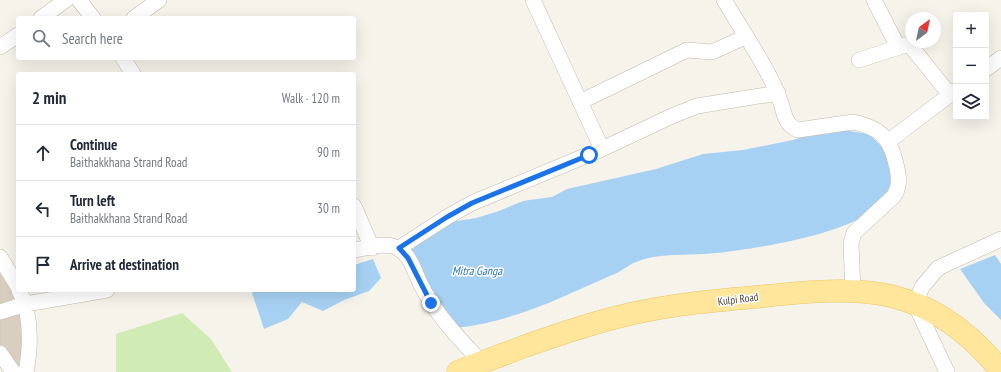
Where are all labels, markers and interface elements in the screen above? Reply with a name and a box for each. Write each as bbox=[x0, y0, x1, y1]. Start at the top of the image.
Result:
north arrow bbox=[905, 12, 941, 48]
map controls bbox=[953, 12, 989, 120]
button: + bbox=[953, 12, 989, 48]
search box bbox=[16, 16, 356, 60]
icon: search bbox=[30, 27, 52, 49]
text: Search here bbox=[62, 29, 123, 48]
button: − bbox=[953, 48, 989, 84]
button: layers bbox=[953, 84, 989, 120]
text: 2 min bbox=[32, 87, 66, 109]
text: Walk · 120 m bbox=[282, 90, 340, 107]
text: Continue bbox=[70, 135, 117, 154]
icon: ahead bbox=[32, 142, 54, 164]
text: 90 m bbox=[317, 144, 340, 161]
route start bbox=[580, 146, 598, 164]
text: Baithakkhana Strand Road bbox=[70, 154, 187, 171]
text: Turn left bbox=[70, 191, 115, 210]
icon: left bbox=[32, 198, 54, 220]
text: 30 m bbox=[317, 200, 340, 217]
text: Baithakkhana Strand Road bbox=[70, 210, 187, 227]
icon: arrive bbox=[32, 254, 54, 276]
text: Arrive at destination bbox=[70, 255, 179, 274]
water label: Mitra Ganga bbox=[452, 263, 503, 278]
street label: Kulpi Road bbox=[717, 290, 759, 308]
route end bbox=[422, 294, 440, 312]

